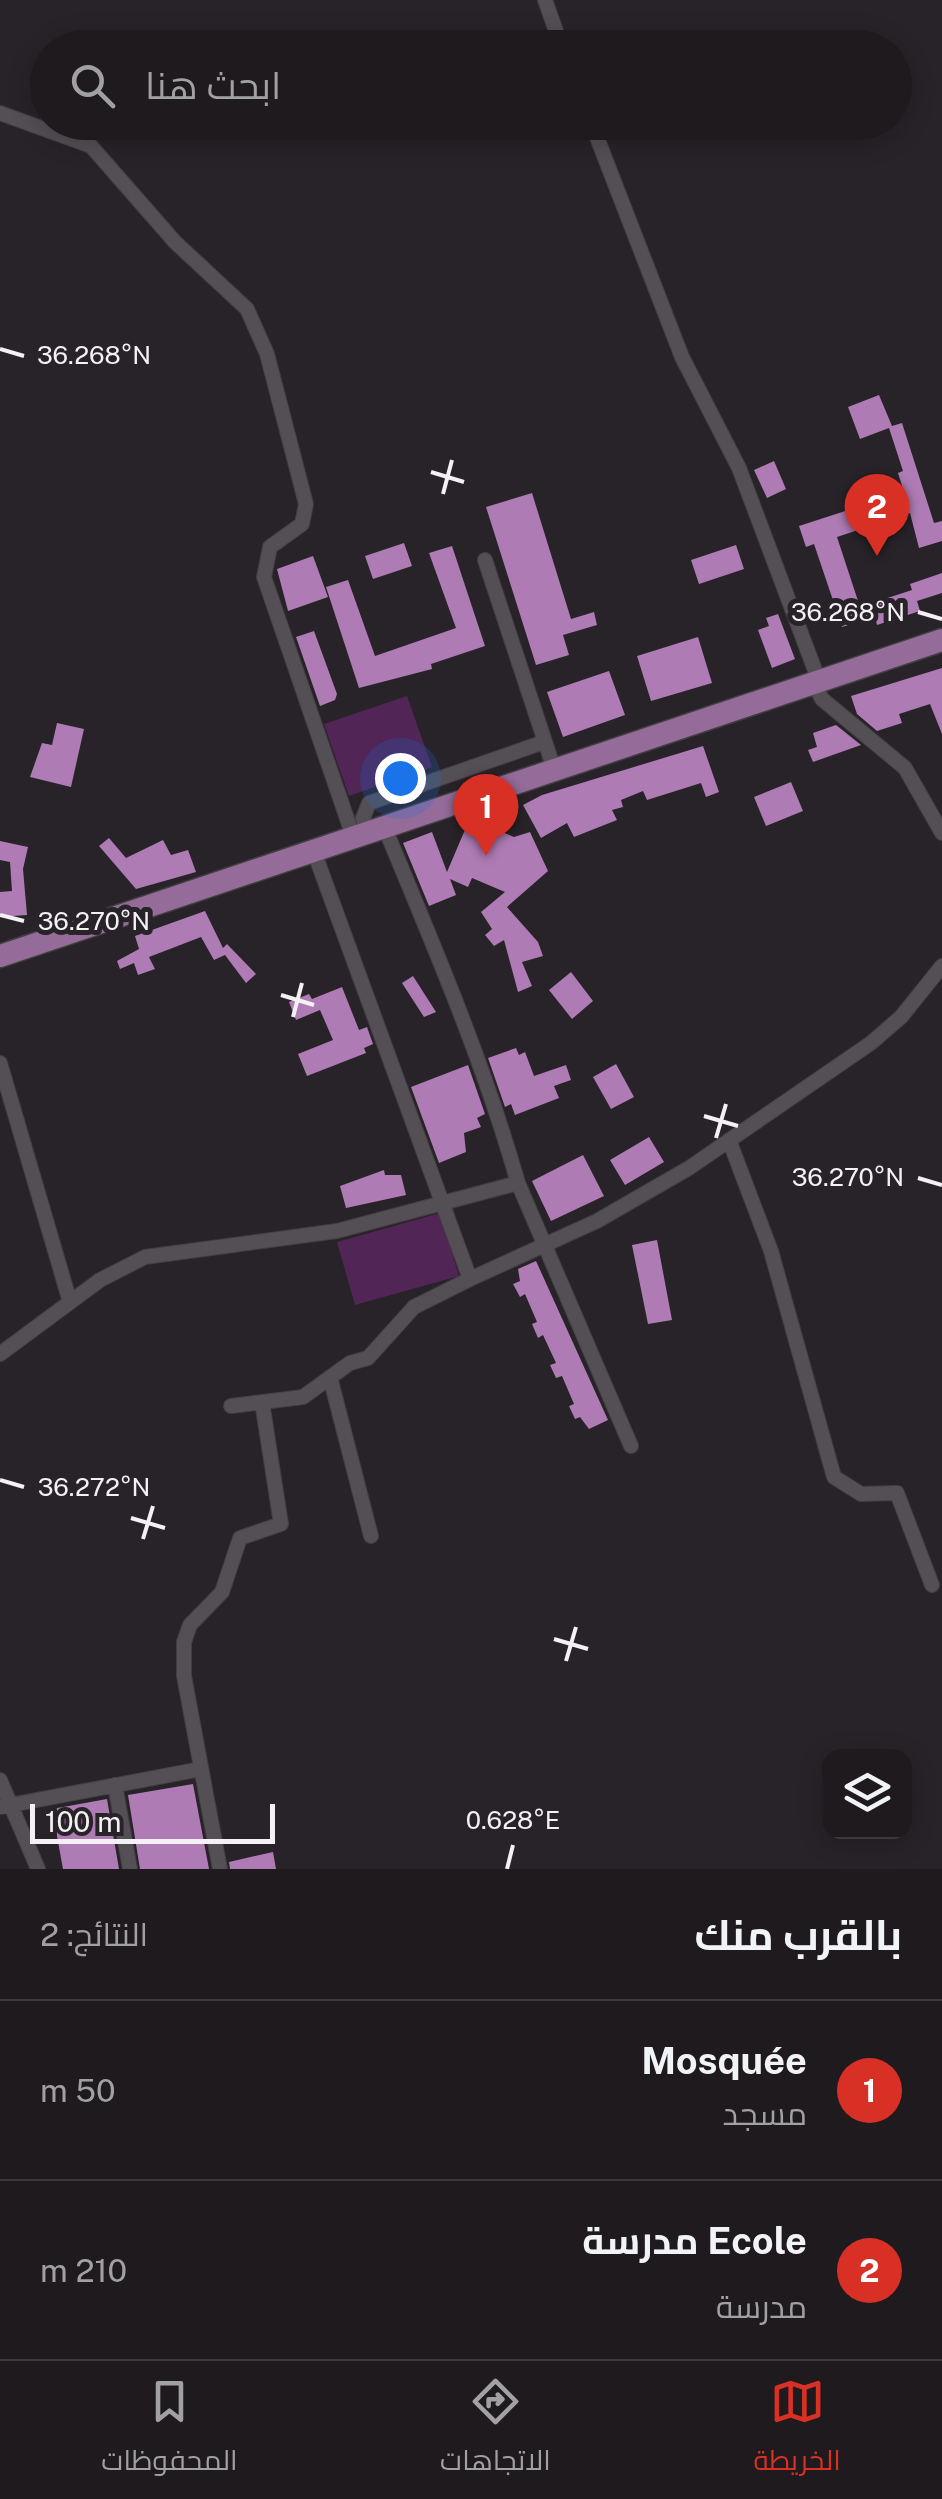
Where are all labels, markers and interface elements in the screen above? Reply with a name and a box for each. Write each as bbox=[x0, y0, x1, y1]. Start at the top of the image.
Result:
search box bbox=[30, 30, 912, 140]
icon: search bbox=[65, 58, 120, 113]
text: ابحث هنا bbox=[145, 63, 281, 108]
text: 36.268°N bbox=[37, 340, 151, 370]
pin: 2 bbox=[844, 474, 910, 556]
text: 36.268°N bbox=[791, 597, 905, 627]
your location bbox=[375, 753, 426, 804]
pin: 1 bbox=[454, 774, 518, 856]
text: 36.270°N bbox=[38, 906, 150, 936]
text: 36.270°N bbox=[792, 1162, 904, 1192]
text: 36.272°N bbox=[38, 1472, 150, 1502]
map controls bbox=[822, 1749, 912, 1839]
button: layers bbox=[822, 1749, 912, 1839]
scale bar bbox=[30, 1799, 275, 1844]
text: 100 m bbox=[45, 1805, 122, 1838]
text: 0.628°E bbox=[466, 1805, 560, 1835]
text: بالقرب منك bbox=[694, 1910, 902, 1959]
text: النتائج: 2 bbox=[40, 1916, 148, 1953]
text: Mosquée bbox=[641, 2038, 807, 2083]
text: 50 m bbox=[40, 2072, 116, 2109]
text: 1 bbox=[863, 2072, 876, 2109]
text: مسجد bbox=[723, 2095, 807, 2132]
text: Ecole مدرسة bbox=[582, 2218, 807, 2263]
text: 210 m bbox=[40, 2252, 127, 2289]
text: 2 bbox=[859, 2252, 880, 2289]
text: مدرسة bbox=[716, 2288, 807, 2325]
tab: المحفوظات bbox=[101, 2374, 238, 2486]
tab: الاتجاهات bbox=[440, 2374, 551, 2486]
tab: الخريطة bbox=[753, 2374, 841, 2486]

